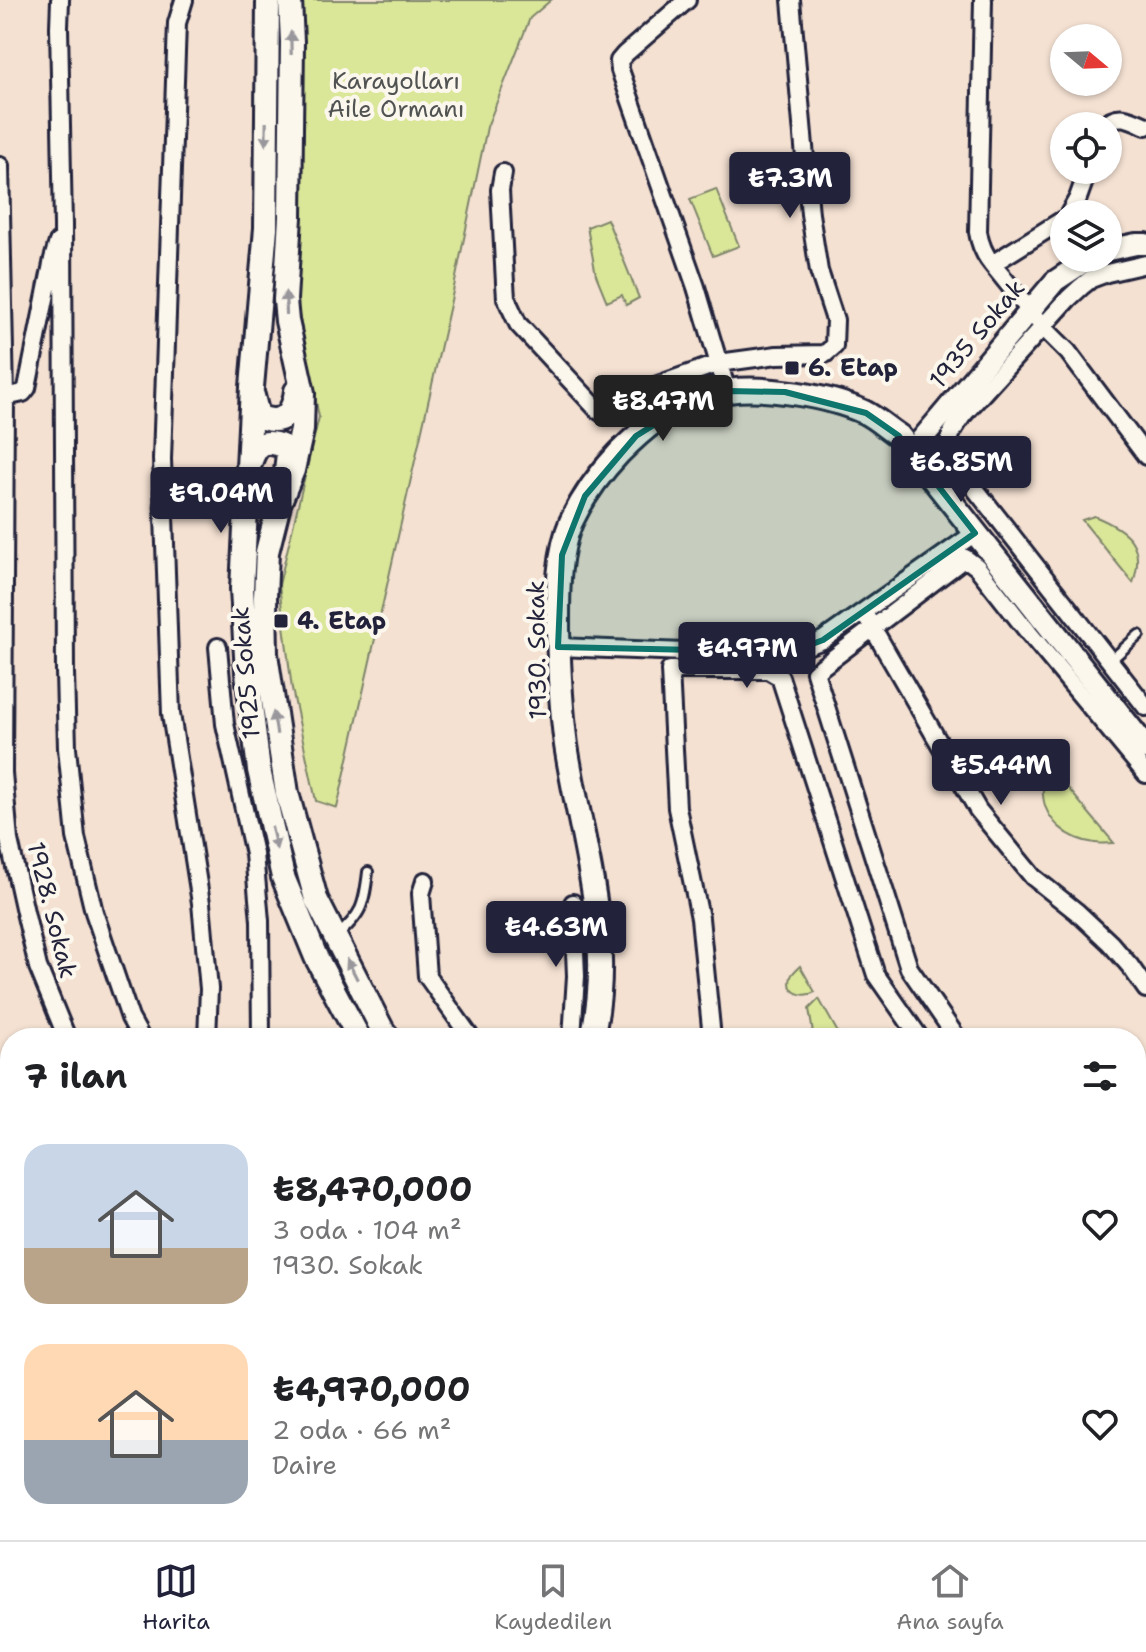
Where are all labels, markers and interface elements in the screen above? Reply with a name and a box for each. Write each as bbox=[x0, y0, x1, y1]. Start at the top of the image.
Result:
north arrow bbox=[1050, 24, 1122, 96]
map controls bbox=[1050, 24, 1122, 272]
one-way arrow bbox=[285, 30, 298, 55]
park label: Karayolları Aile Ormanı bbox=[327, 65, 465, 125]
button: locate bbox=[1050, 112, 1122, 184]
one-way arrow bbox=[260, 122, 273, 147]
pin: ₺7.3M bbox=[734, 152, 846, 220]
text: ₺7.3M bbox=[747, 160, 833, 195]
button: layers bbox=[1050, 200, 1122, 272]
street label: 1935 Sokak bbox=[922, 273, 1032, 395]
one-way arrow bbox=[279, 290, 292, 315]
place label: 6. Etap bbox=[808, 352, 898, 384]
marker: 6. Etap bbox=[783, 359, 801, 377]
pin: ₺8.47M bbox=[598, 375, 728, 443]
text: ₺8.47M bbox=[612, 383, 714, 418]
pin: ₺6.85M bbox=[896, 436, 1026, 504]
text: ₺6.85M bbox=[909, 444, 1013, 479]
pin: ₺9.04M bbox=[156, 467, 286, 535]
text: ₺9.04M bbox=[168, 475, 274, 510]
street label: 1930. Sokak bbox=[520, 580, 554, 720]
street label: 1925 Sokak bbox=[224, 605, 268, 741]
place label: 4. Etap bbox=[297, 605, 386, 637]
marker: 4. Etap bbox=[272, 612, 290, 630]
pin: ₺4.97M bbox=[682, 622, 812, 690]
text: ₺4.97M bbox=[696, 630, 798, 665]
one-way arrow bbox=[268, 710, 281, 735]
pin: ₺5.44M bbox=[936, 739, 1066, 807]
text: ₺5.44M bbox=[950, 747, 1052, 782]
one-way arrow bbox=[268, 826, 281, 851]
street label: 1928. Sokak bbox=[20, 838, 84, 982]
pin: ₺4.63M bbox=[491, 901, 621, 969]
text: ₺4.63M bbox=[504, 909, 608, 944]
one-way arrow bbox=[345, 958, 359, 981]
text: 7 ilan bbox=[24, 1053, 127, 1099]
icon: filters bbox=[1078, 1054, 1122, 1098]
text: ₺8,470,000 bbox=[272, 1166, 473, 1212]
icon: home bbox=[88, 1176, 184, 1272]
icon: heart bbox=[1078, 1202, 1122, 1246]
text: 3 oda · 104 m² bbox=[272, 1212, 462, 1247]
text: 1930. Sokak bbox=[272, 1247, 423, 1282]
text: ₺4,970,000 bbox=[272, 1366, 471, 1412]
icon: home bbox=[88, 1376, 184, 1472]
icon: heart bbox=[1078, 1402, 1122, 1446]
text: 2 oda · 66 m² bbox=[272, 1412, 452, 1447]
text: Daire bbox=[272, 1447, 337, 1482]
tab: Harita bbox=[142, 1559, 210, 1636]
tab: Kaydedilen bbox=[494, 1559, 612, 1636]
tab: Ana sayfa bbox=[896, 1559, 1004, 1636]

